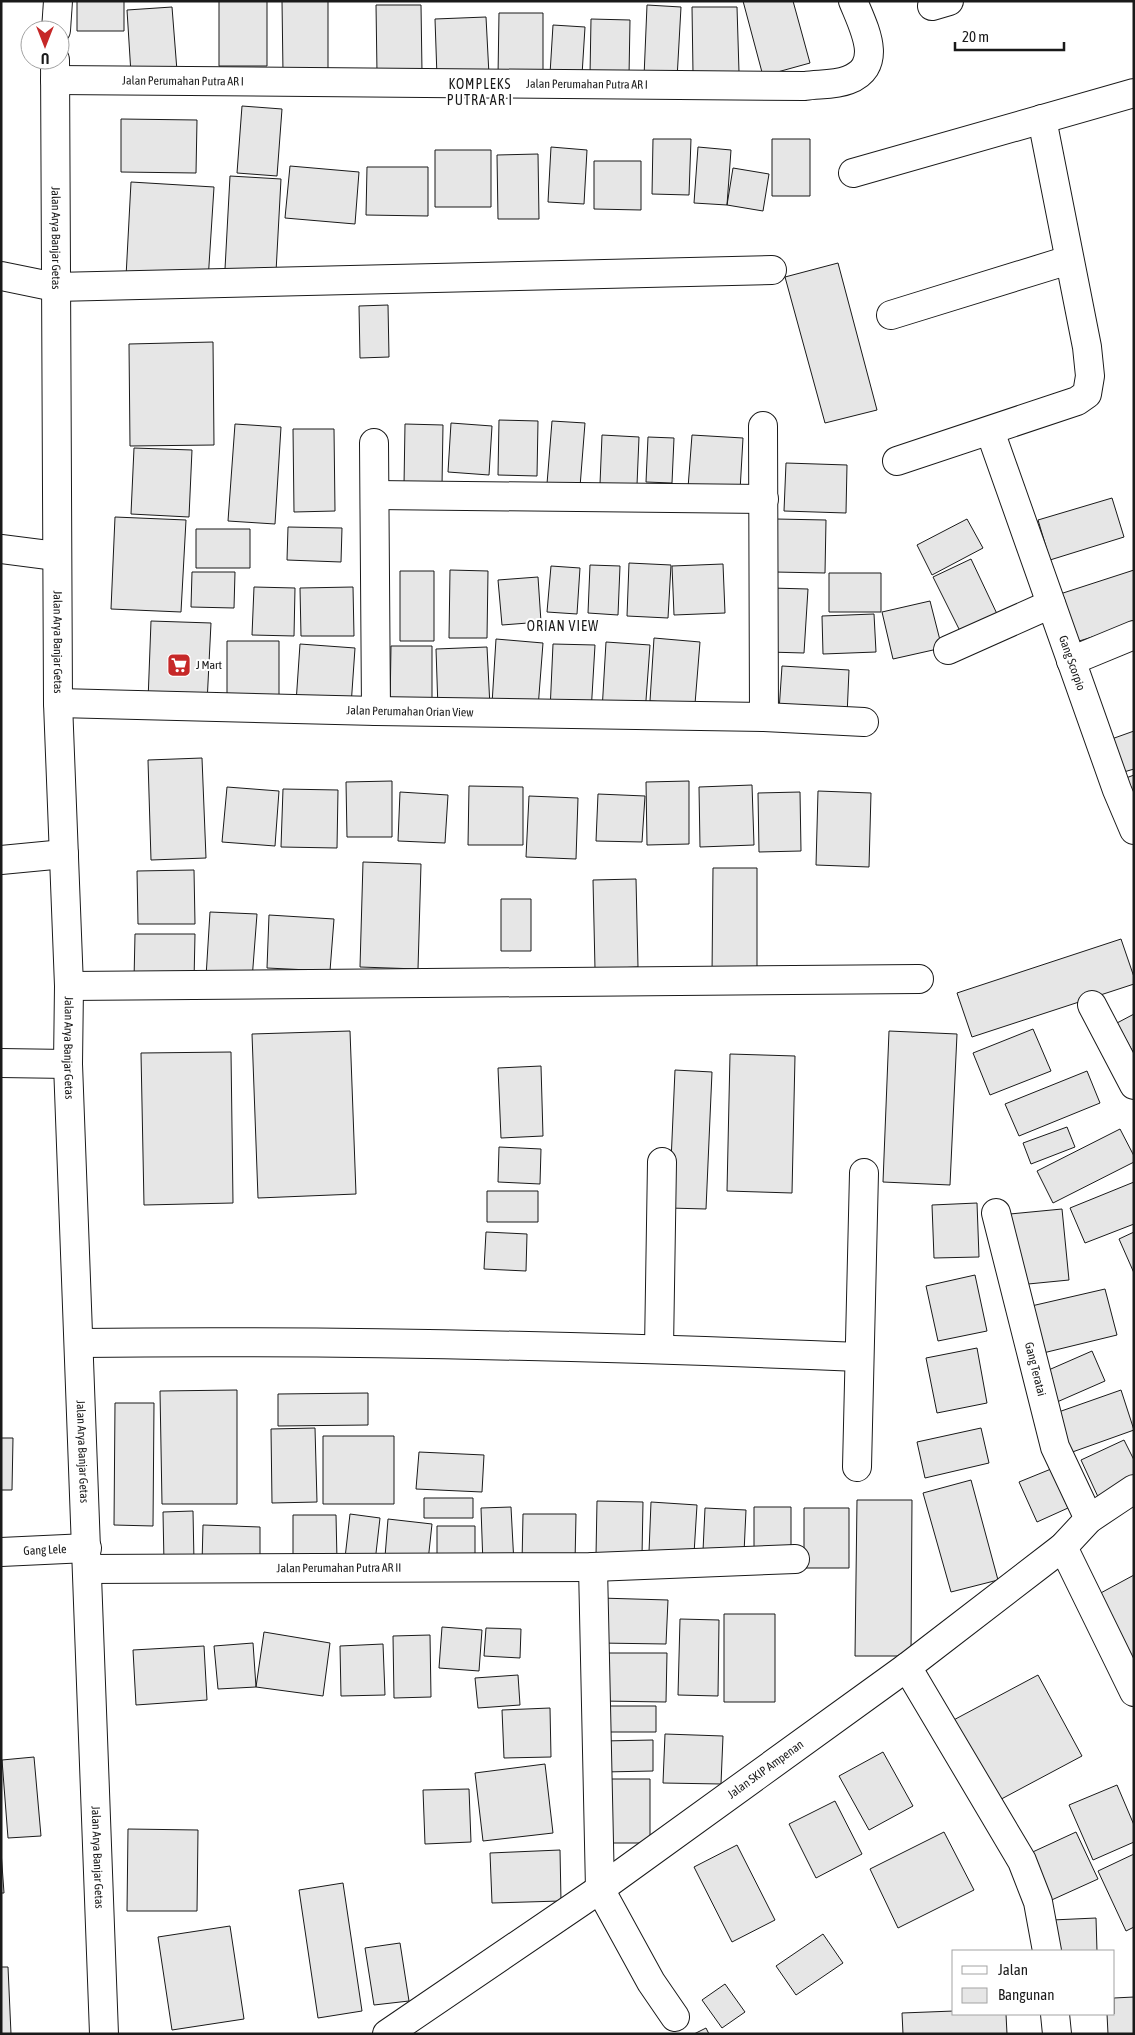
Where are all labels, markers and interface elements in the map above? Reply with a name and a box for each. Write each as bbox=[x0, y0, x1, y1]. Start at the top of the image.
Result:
north arrow bbox=[20, 20, 70, 70]
scale bar bbox=[955, 20, 1064, 52]
text: 20 m bbox=[962, 28, 989, 45]
text: U bbox=[41, 50, 49, 66]
street label: Jalan Perumahan Putra AR I bbox=[122, 74, 244, 89]
district label: KOMPLEKS PUTRA AR I bbox=[447, 76, 513, 108]
street label: Jalan Perumahan Putra AR I bbox=[526, 77, 648, 92]
street label: Jalan Arya Banjar Getas bbox=[49, 186, 63, 290]
street label: Jalan Arya Banjar Getas bbox=[50, 590, 65, 694]
district label: ORIAN VIEW bbox=[527, 618, 599, 634]
street label: Gang Scorpio bbox=[1056, 634, 1088, 693]
supermarket icon: J Mart bbox=[166, 652, 192, 678]
place label: J Mart bbox=[196, 658, 223, 672]
street label: Jalan Perumahan Orian View bbox=[346, 703, 473, 720]
street label: Jalan Arya Banjar Getas bbox=[61, 996, 76, 1100]
street label: Gang Teratai bbox=[1022, 1341, 1049, 1398]
street label: Jalan Arya Banjar Getas bbox=[73, 1400, 91, 1503]
street label: Gang Lele bbox=[23, 1542, 67, 1558]
street label: Jalan Perumahan Putra AR II bbox=[277, 1561, 401, 1575]
street label: Jalan SKIP Ampenan bbox=[725, 1737, 806, 1801]
street label: Jalan Arya Banjar Getas bbox=[89, 1805, 106, 1909]
legend bbox=[952, 1950, 1115, 2015]
text: Jalan bbox=[998, 1961, 1028, 1978]
text: Bangunan bbox=[998, 1986, 1055, 2003]

